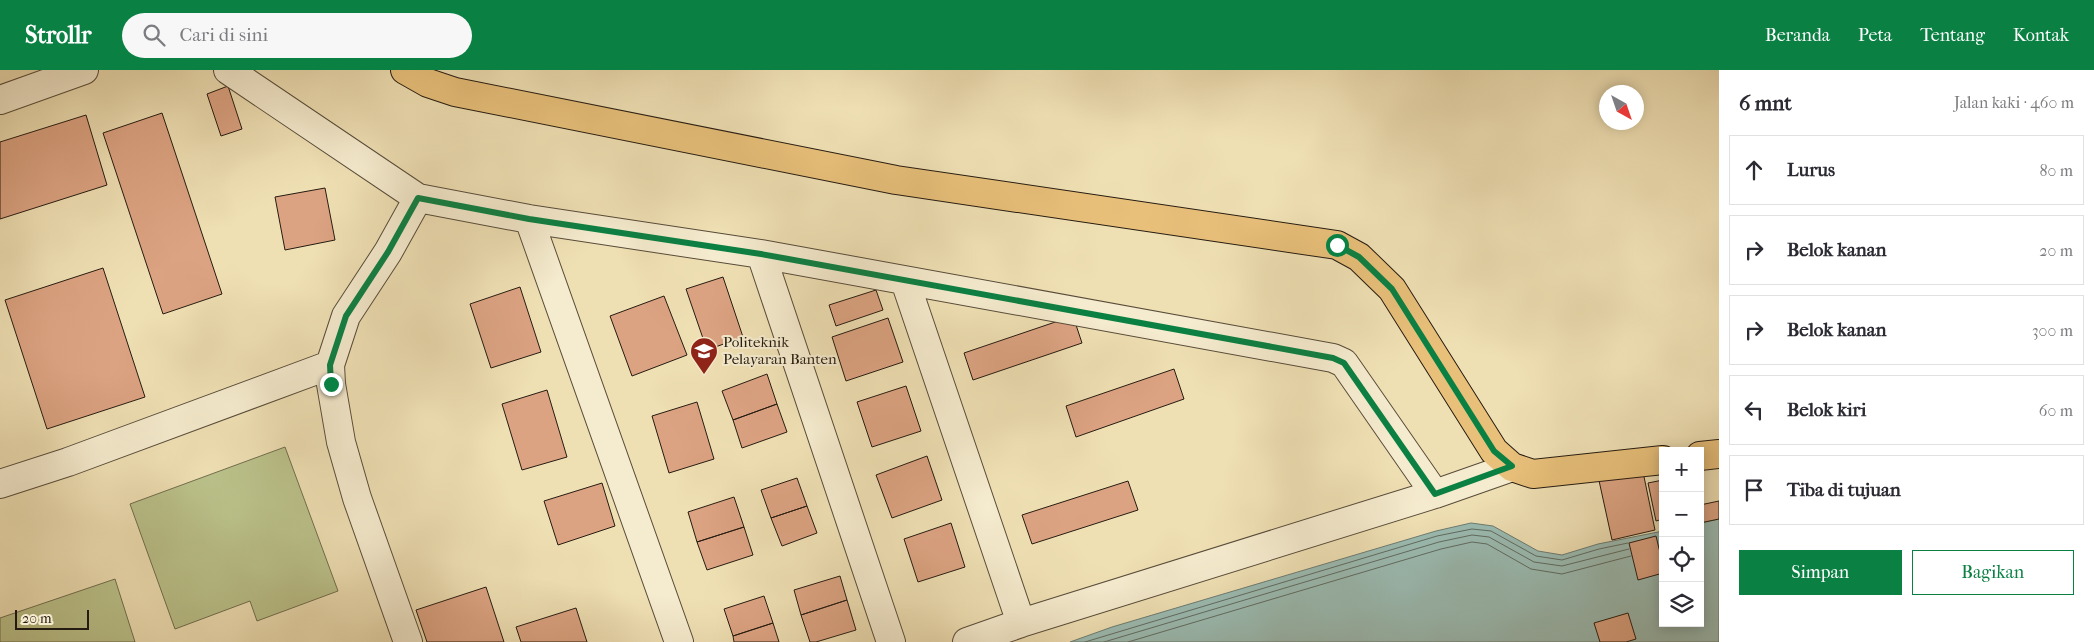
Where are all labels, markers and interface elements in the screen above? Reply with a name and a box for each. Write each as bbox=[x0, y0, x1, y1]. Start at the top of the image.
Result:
search box bbox=[122, 13, 472, 58]
text: Strollr bbox=[25, 21, 92, 49]
icon: search bbox=[140, 21, 168, 49]
text: Cari di sini bbox=[180, 24, 268, 46]
text: Beranda bbox=[1765, 25, 1830, 46]
text: Peta bbox=[1858, 25, 1892, 46]
text: Tentang bbox=[1920, 25, 1985, 46]
text: Kontak bbox=[2013, 25, 2069, 46]
north arrow bbox=[1599, 85, 1644, 130]
text: 6 mnt bbox=[1739, 91, 1792, 115]
text: Jalan kaki · 460 m bbox=[1954, 93, 2074, 112]
icon: ahead bbox=[1740, 156, 1768, 184]
text: Lurus bbox=[1787, 159, 1835, 181]
text: 80 m bbox=[2039, 161, 2073, 180]
route start bbox=[1326, 234, 1349, 257]
icon: right bbox=[1740, 236, 1768, 264]
text: Belok kanan bbox=[1787, 239, 1887, 261]
text: 20 m bbox=[2039, 241, 2073, 260]
icon: right bbox=[1740, 316, 1768, 344]
text: Belok kanan bbox=[1787, 319, 1887, 341]
text: 300 m bbox=[2032, 321, 2073, 340]
place label: Politeknik Pelayaran Banten bbox=[723, 333, 837, 368]
school or university icon: Politeknik Pelayaran Banten bbox=[689, 336, 719, 375]
route end bbox=[320, 373, 343, 396]
icon: left bbox=[1740, 396, 1768, 424]
text: Belok kiri bbox=[1787, 399, 1866, 421]
text: 60 m bbox=[2039, 401, 2073, 420]
map controls bbox=[1659, 447, 1704, 627]
button: + bbox=[1659, 447, 1704, 492]
icon: arrive bbox=[1740, 476, 1768, 504]
text: Tiba di tujuan bbox=[1787, 479, 1901, 501]
button: − bbox=[1659, 492, 1704, 537]
button: locate bbox=[1659, 537, 1704, 582]
button: Simpan bbox=[1739, 550, 1902, 595]
button: Bagikan bbox=[1912, 550, 2074, 595]
button: layers bbox=[1659, 582, 1704, 627]
scale bar bbox=[15, 607, 89, 630]
text: 20 m bbox=[22, 610, 52, 627]

